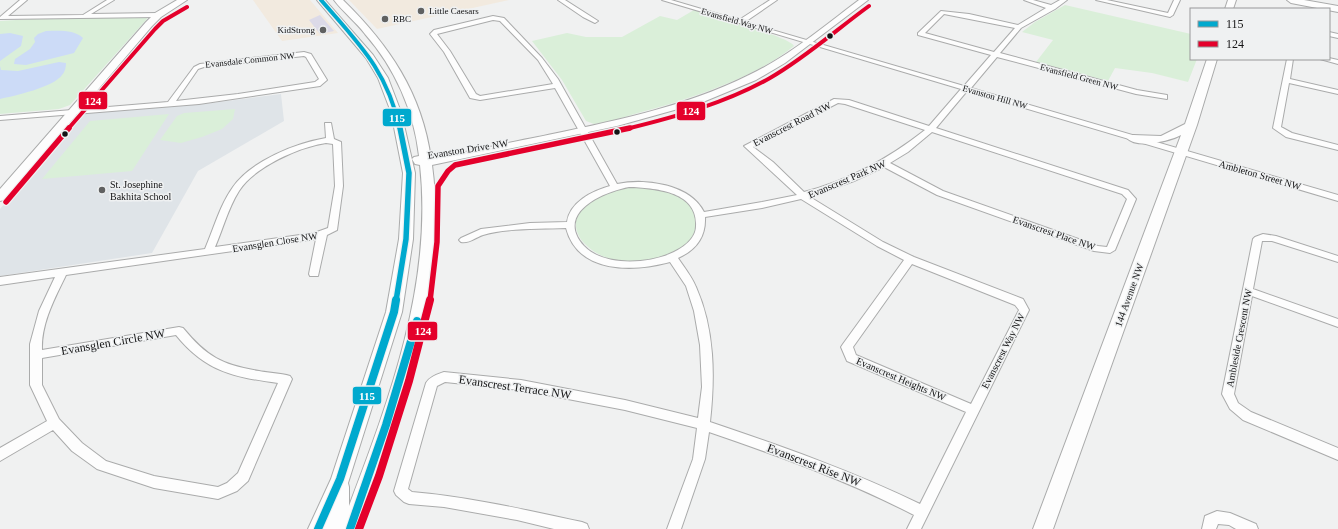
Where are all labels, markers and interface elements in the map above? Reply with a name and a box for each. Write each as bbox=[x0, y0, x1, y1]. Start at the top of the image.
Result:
marker: Little Caesars bbox=[416, 6, 426, 16]
place label: Little Caesars bbox=[429, 6, 479, 16]
street label: Evansfield Way NW bbox=[700, 6, 774, 36]
legend bbox=[1190, 8, 1330, 60]
marker: RBC bbox=[380, 14, 390, 24]
place label: RBC bbox=[393, 14, 411, 24]
text: 115 bbox=[1226, 17, 1244, 31]
place label: KidStrong bbox=[277, 25, 315, 35]
marker: KidStrong bbox=[318, 25, 328, 35]
unlabelled marker bbox=[825, 31, 835, 41]
text: 124 bbox=[1226, 37, 1244, 51]
street label: Evansdale Common NW bbox=[205, 50, 296, 70]
street label: Evansfield Green NW bbox=[1039, 62, 1119, 92]
street label: Evanston Hill NW bbox=[961, 83, 1029, 111]
line badge: 124 bbox=[78, 91, 108, 110]
text: 124 bbox=[85, 95, 102, 107]
street label: Evanscrest Road NW bbox=[751, 99, 833, 148]
line badge: 124 bbox=[676, 101, 706, 121]
text: 124 bbox=[683, 105, 700, 117]
line badge: 115 bbox=[382, 108, 412, 127]
text: 115 bbox=[389, 112, 405, 124]
unlabelled marker bbox=[612, 127, 622, 137]
unlabelled marker bbox=[60, 129, 70, 139]
street label: Evanston Drive NW bbox=[427, 137, 510, 161]
street label: Evanscrest Park NW bbox=[807, 157, 888, 200]
street label: Ambleton Street NW bbox=[1218, 158, 1303, 192]
place label: St. Josephine Bakhita School bbox=[110, 179, 172, 202]
marker: St. Josephine Bakhita School bbox=[97, 185, 107, 195]
street label: Evanscrest Place NW bbox=[1011, 214, 1097, 252]
street label: Evansglen Close NW bbox=[232, 230, 319, 254]
street label: 144 Avenue NW bbox=[1112, 261, 1146, 328]
street label: Ambleside Crescent NW bbox=[1224, 287, 1254, 388]
street label: Evanscrest Way NW bbox=[979, 311, 1027, 390]
line badge: 124 bbox=[407, 321, 438, 341]
text: 124 bbox=[415, 325, 432, 337]
street label: Evansglen Circle NW bbox=[60, 326, 167, 358]
street label: Evanscrest Heights NW bbox=[855, 355, 948, 403]
street label: Evanscrest Terrace NW bbox=[458, 372, 573, 402]
line badge: 115 bbox=[352, 386, 382, 405]
text: 115 bbox=[359, 390, 375, 402]
street label: Evanscrest Rise NW bbox=[765, 441, 863, 490]

